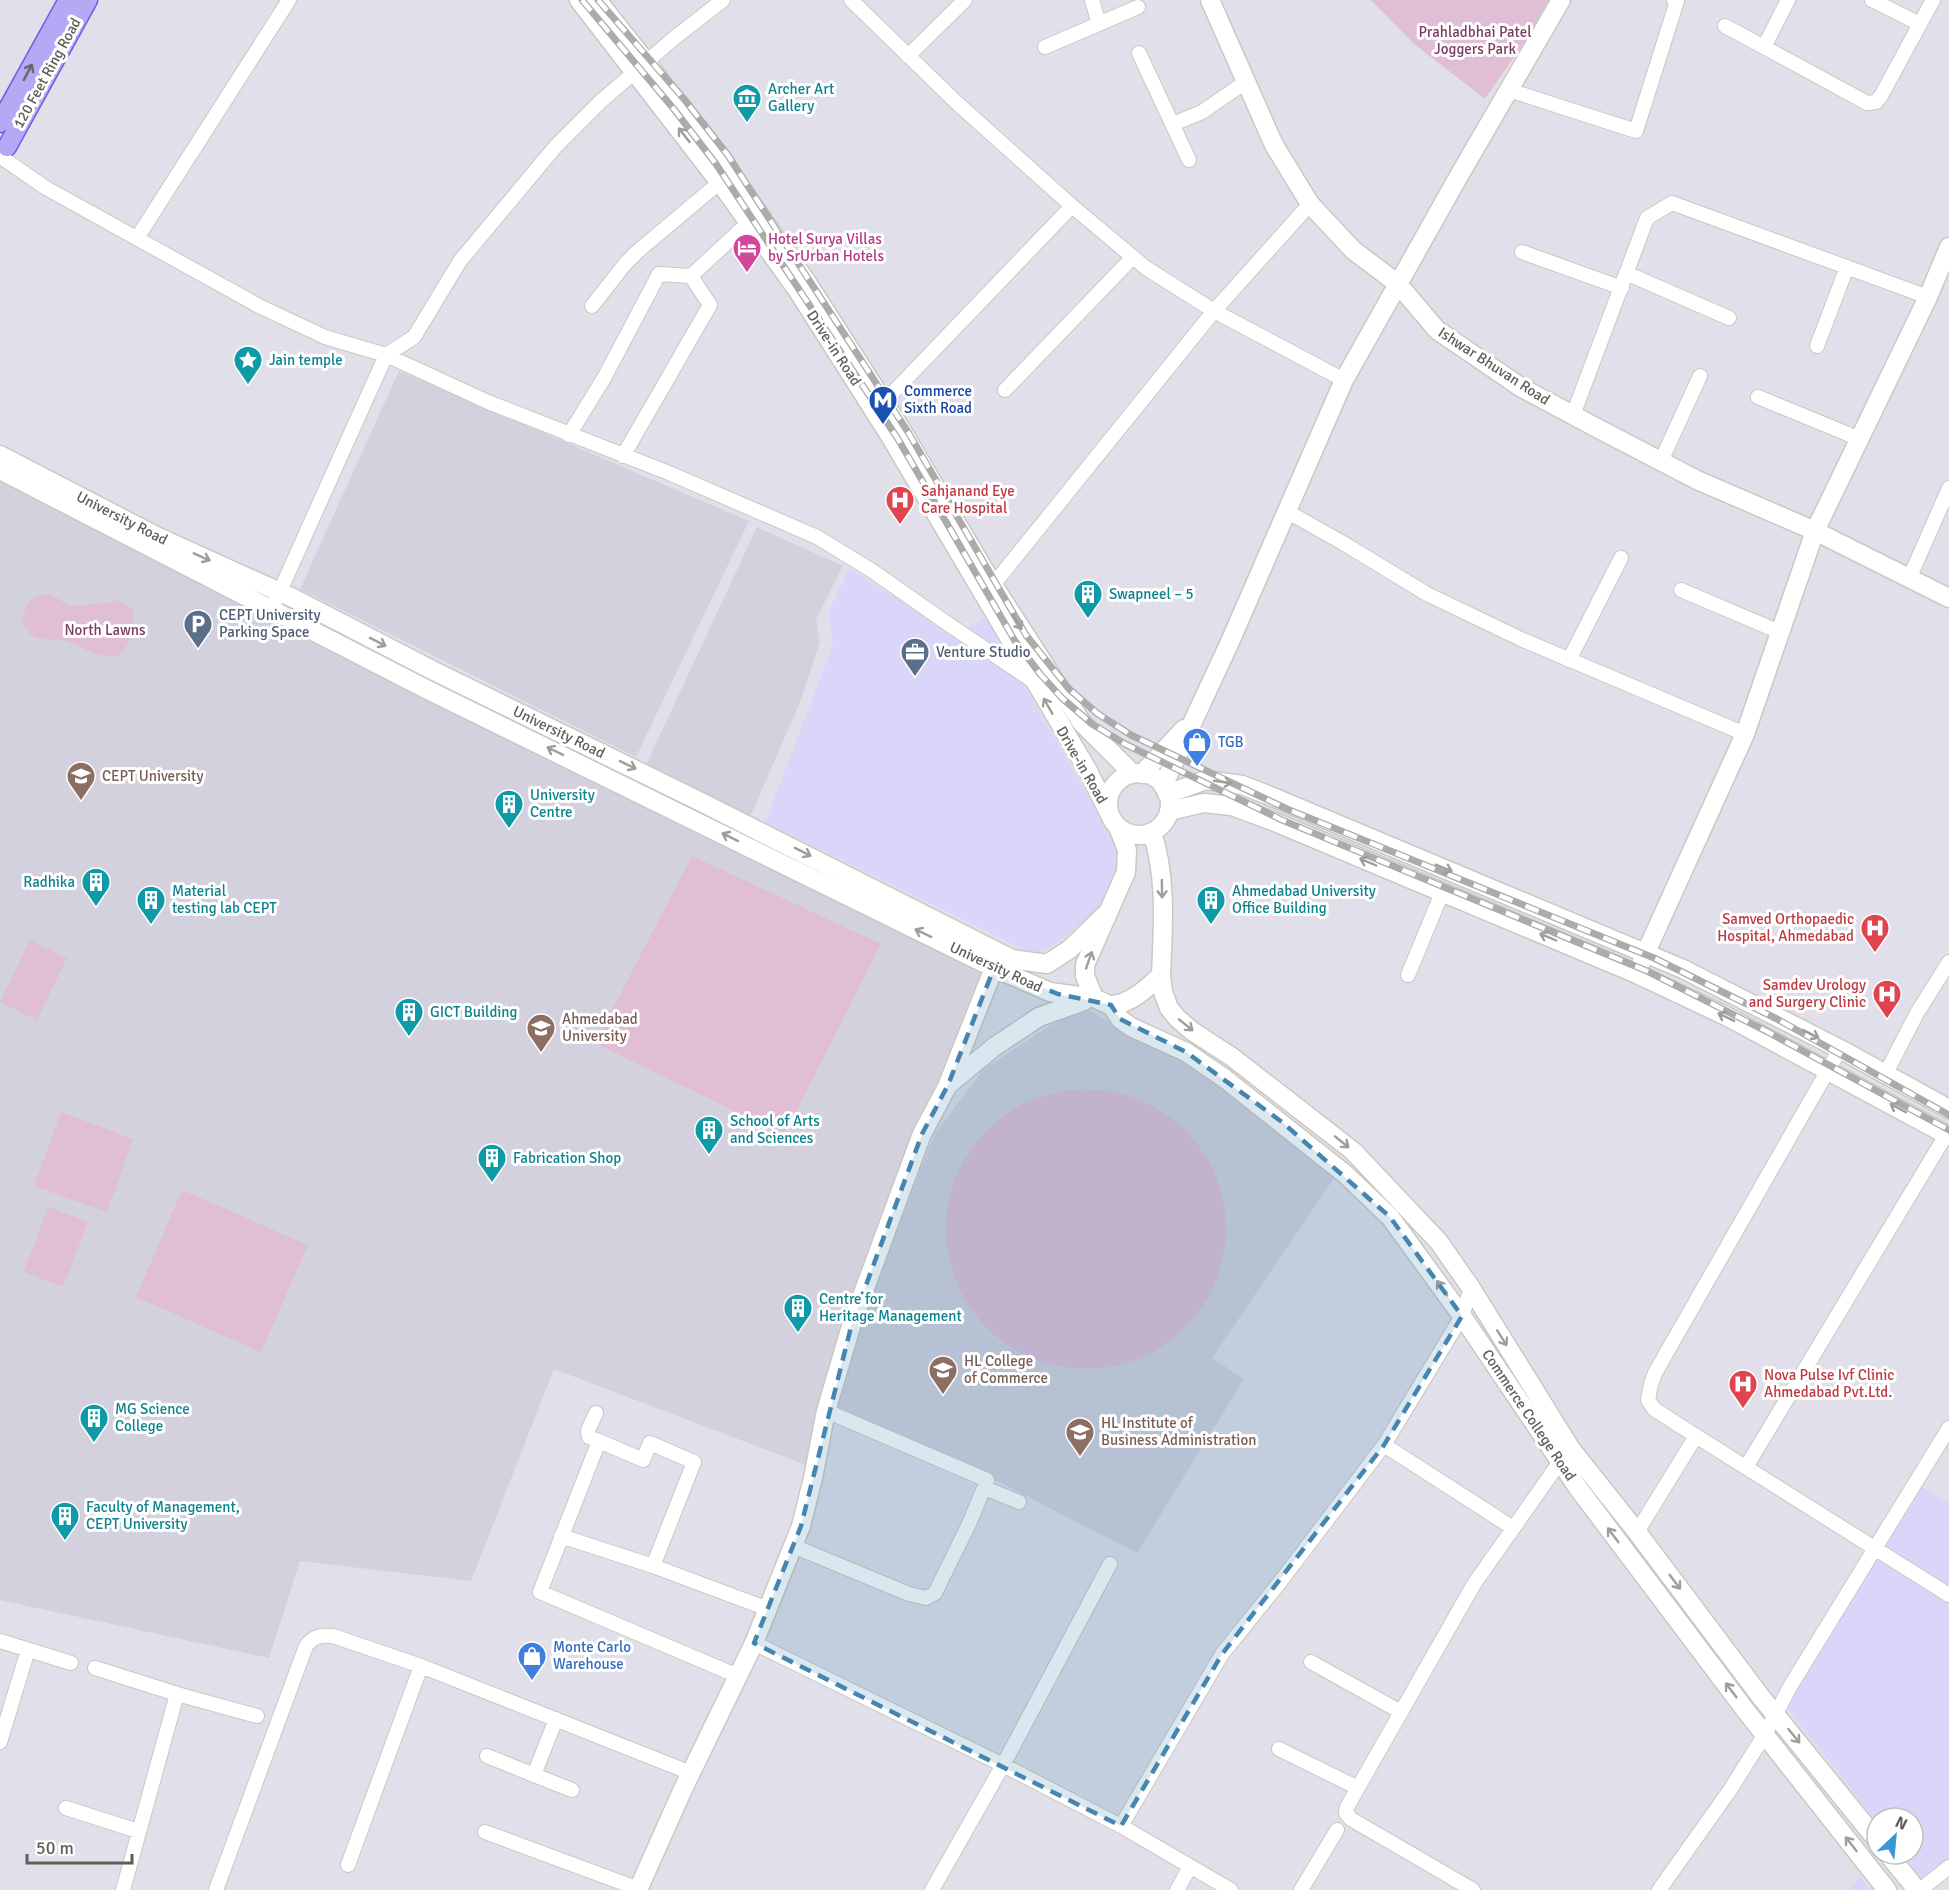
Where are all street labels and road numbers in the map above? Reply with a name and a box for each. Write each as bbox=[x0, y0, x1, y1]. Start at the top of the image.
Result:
street label: 120 Feet Ring Road bbox=[9, 15, 85, 131]
street label: Drive-in Road bbox=[803, 307, 865, 389]
street label: Ishwar Bhuvan Road bbox=[1435, 323, 1553, 409]
street label: University Road bbox=[73, 487, 171, 549]
street label: University Road bbox=[510, 702, 608, 762]
street label: Drive-in Road bbox=[1053, 723, 1111, 807]
street label: University Road bbox=[947, 938, 1045, 996]
street label: Commerce College Road bbox=[1478, 1346, 1580, 1484]

